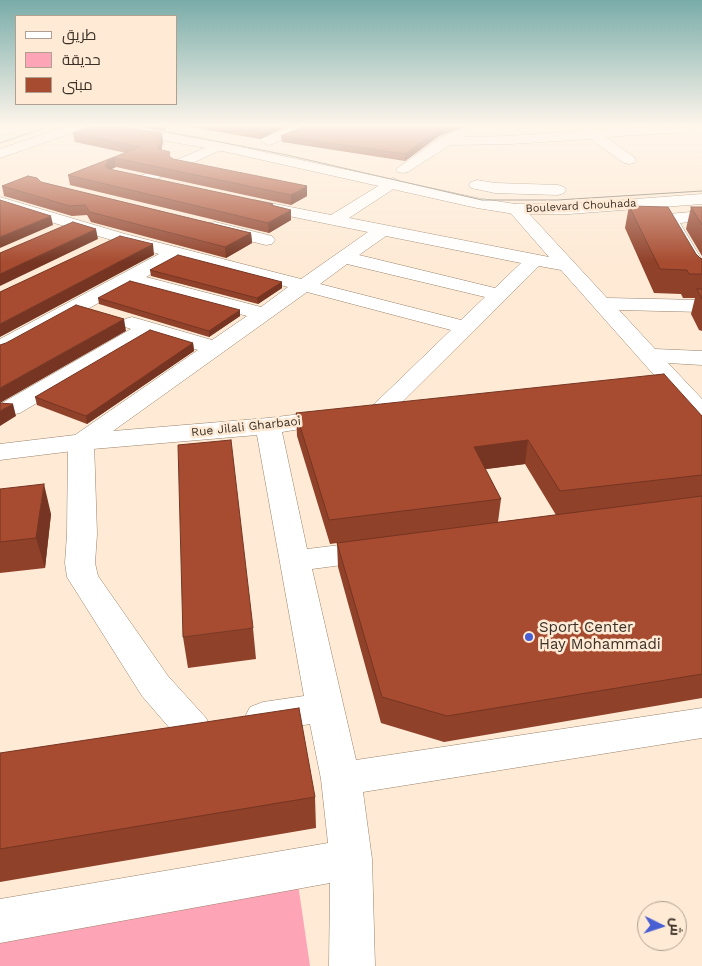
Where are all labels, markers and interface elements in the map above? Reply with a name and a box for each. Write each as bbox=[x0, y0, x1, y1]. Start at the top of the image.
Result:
legend bbox=[15, 15, 178, 105]
text: طريق bbox=[62, 26, 96, 44]
text: حديقة bbox=[62, 51, 101, 69]
text: مبنى bbox=[62, 76, 93, 94]
street label: Boulevard Chouhada bbox=[525, 197, 637, 215]
street label: Rue Jilali Gharbaoi bbox=[190, 414, 302, 440]
place label: Sport Center Hay Mohammadi bbox=[539, 619, 661, 654]
marker: Sport Center Hay Mohammadi bbox=[523, 631, 535, 643]
north arrow bbox=[637, 901, 687, 951]
text: ش bbox=[667, 917, 685, 936]

